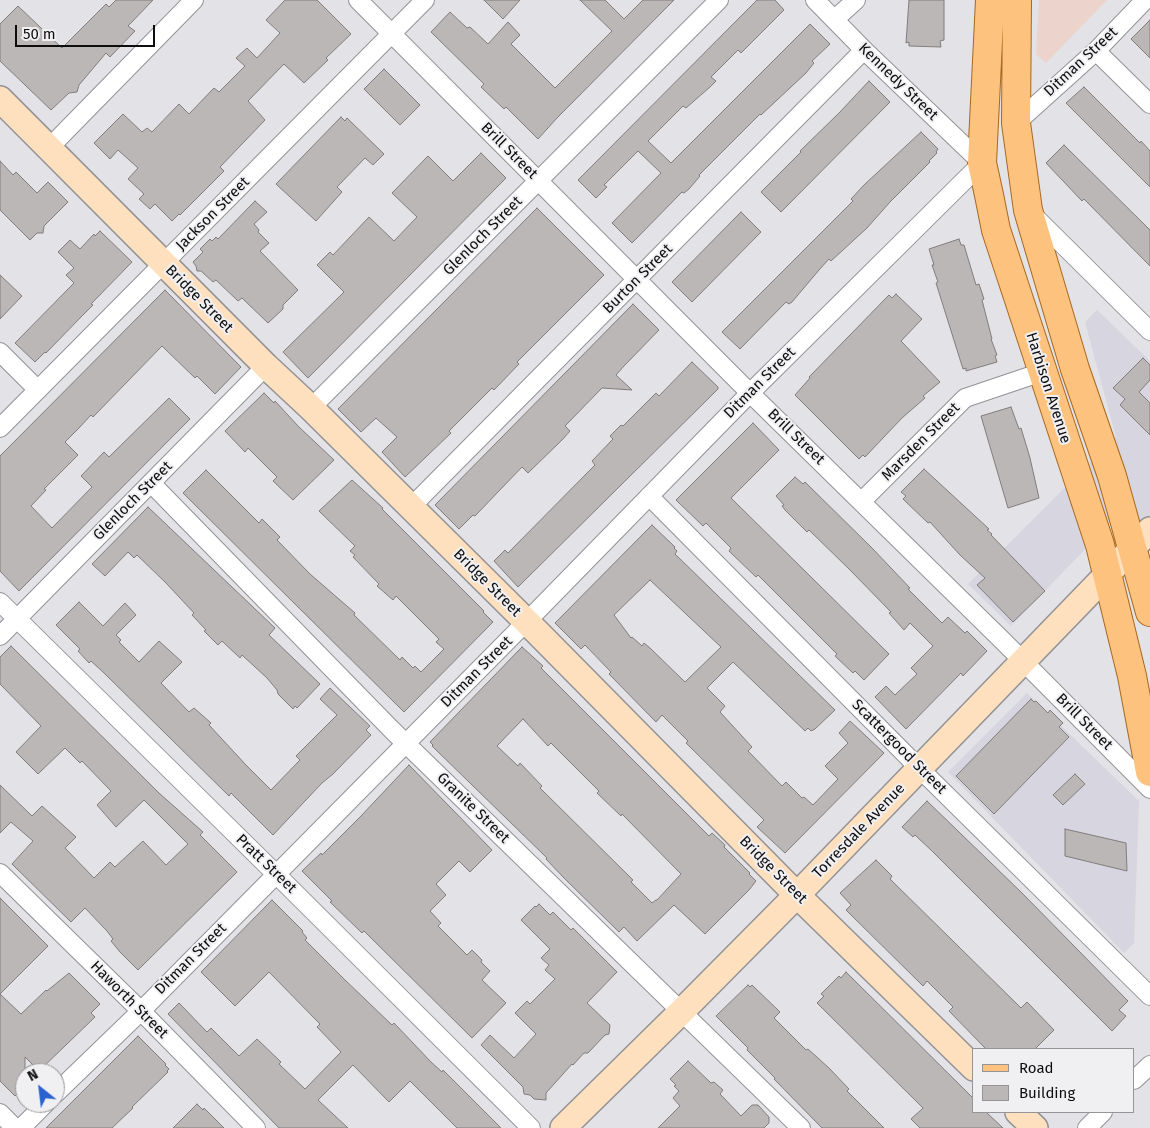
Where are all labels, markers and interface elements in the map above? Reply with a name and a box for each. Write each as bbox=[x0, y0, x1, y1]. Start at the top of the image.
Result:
scale bar bbox=[18, 15, 158, 47]
street label: Ditman Street bbox=[1041, 23, 1121, 101]
text: 50 m bbox=[23, 25, 56, 43]
street label: Kennedy Street bbox=[854, 40, 942, 124]
street label: Brill Street bbox=[477, 119, 541, 183]
street label: Jackson Street bbox=[172, 173, 254, 255]
street label: Glenloch Street bbox=[440, 193, 526, 279]
street label: Burton Street bbox=[599, 240, 677, 318]
street label: Bridge Street bbox=[161, 261, 237, 337]
street label: Harbison Avenue bbox=[1022, 330, 1074, 446]
street label: Ditman Street bbox=[720, 343, 800, 423]
street label: Marsden Street bbox=[878, 399, 964, 485]
street label: Brill Street bbox=[764, 405, 828, 469]
street label: Glenloch Street bbox=[90, 458, 176, 544]
street label: Bridge Street bbox=[449, 545, 525, 621]
street label: Ditman Street bbox=[437, 632, 517, 712]
street label: Brill Street bbox=[1052, 690, 1116, 754]
street label: Scattergood Street bbox=[848, 696, 950, 798]
street label: Granite Street bbox=[433, 769, 513, 847]
street label: Torresdale Avenue bbox=[809, 780, 909, 882]
street label: Pratt Street bbox=[232, 831, 300, 897]
street label: Bridge Street bbox=[735, 832, 811, 908]
street label: Ditman Street bbox=[151, 919, 231, 999]
street label: Haworth Street bbox=[86, 957, 172, 1043]
legend bbox=[972, 1048, 1135, 1113]
text: Road bbox=[1019, 1059, 1054, 1077]
north arrow bbox=[15, 1063, 65, 1113]
text: N bbox=[25, 1066, 41, 1085]
text: Building bbox=[1019, 1084, 1075, 1102]

